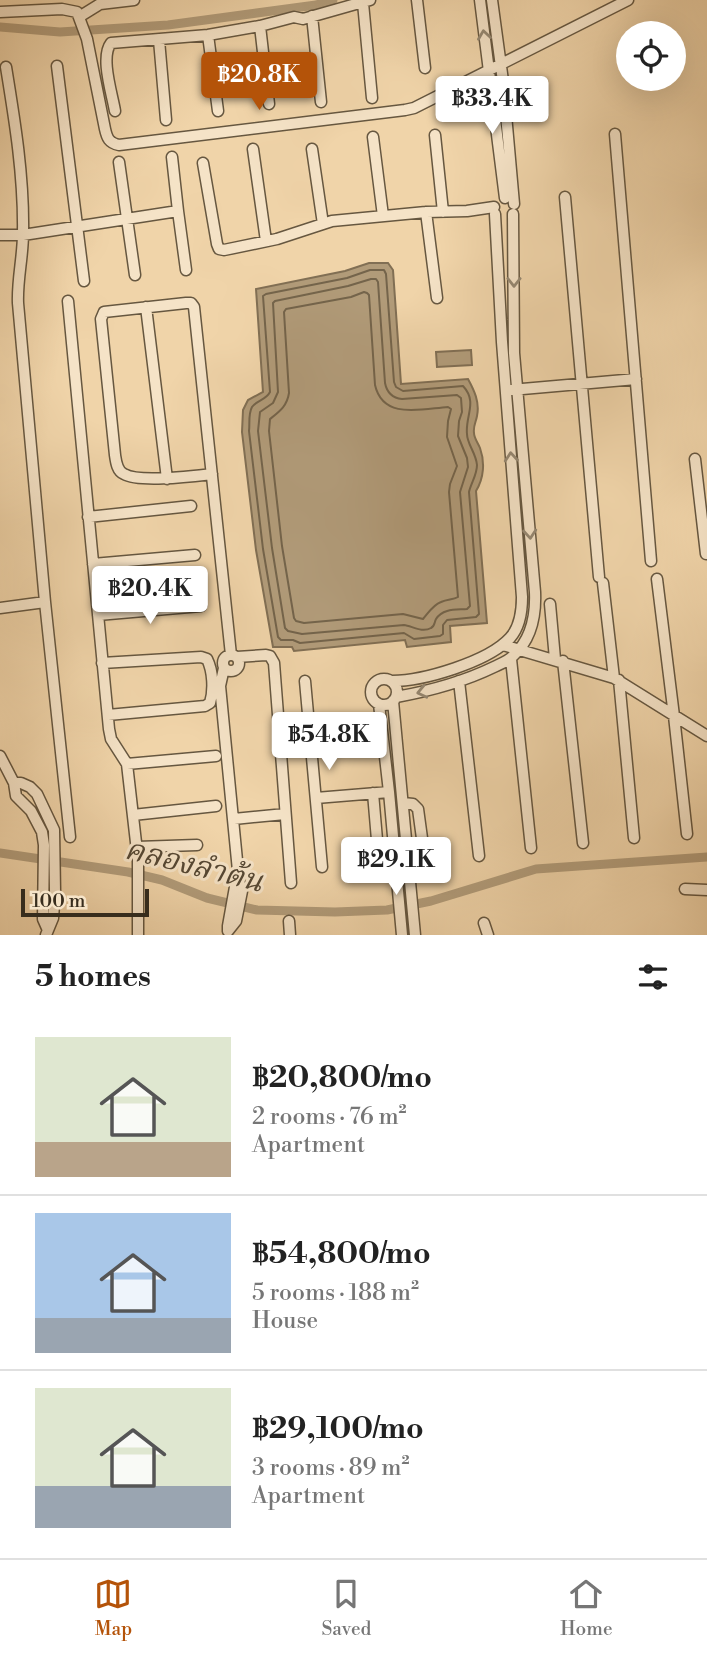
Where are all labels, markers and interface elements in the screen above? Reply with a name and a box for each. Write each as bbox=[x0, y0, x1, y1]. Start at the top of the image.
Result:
map controls bbox=[616, 21, 686, 91]
button: locate bbox=[616, 21, 686, 91]
one-way arrow bbox=[477, 29, 492, 41]
pin: ฿20.8K bbox=[202, 52, 316, 112]
text: ฿20.8K bbox=[217, 61, 301, 89]
pin: ฿33.4K bbox=[435, 76, 549, 136]
text: ฿33.4K bbox=[452, 85, 532, 113]
one-way arrow bbox=[506, 278, 522, 288]
one-way arrow bbox=[504, 451, 519, 462]
one-way arrow bbox=[522, 528, 537, 539]
pin: ฿20.4K bbox=[93, 566, 207, 626]
text: ฿20.4K bbox=[108, 575, 192, 603]
one-way arrow bbox=[416, 683, 428, 698]
pin: ฿54.8K bbox=[272, 712, 386, 772]
text: ฿54.8K bbox=[288, 721, 370, 749]
water label: คลองลำต้น bbox=[121, 830, 267, 902]
pin: ฿29.1K bbox=[339, 838, 453, 897]
text: ฿29.1K bbox=[357, 846, 435, 874]
scale bar bbox=[21, 886, 149, 918]
text: 100 m bbox=[32, 889, 85, 913]
text: 5 homes bbox=[35, 958, 151, 996]
icon: filters bbox=[634, 958, 672, 996]
text: ฿20,800/mo bbox=[252, 1059, 432, 1097]
icon: home bbox=[91, 1065, 175, 1149]
text: 2 rooms · 76 m² bbox=[252, 1103, 407, 1131]
text: Apartment bbox=[252, 1131, 365, 1159]
text: ฿54,800/mo bbox=[252, 1235, 431, 1273]
icon: home bbox=[91, 1241, 175, 1325]
text: 5 rooms · 188 m² bbox=[252, 1279, 419, 1307]
text: House bbox=[252, 1307, 318, 1335]
text: ฿29,100/mo bbox=[252, 1410, 424, 1448]
icon: home bbox=[91, 1416, 175, 1500]
text: 3 rooms · 89 m² bbox=[252, 1454, 409, 1482]
text: Apartment bbox=[252, 1482, 365, 1510]
tab: Map bbox=[94, 1575, 132, 1641]
tab: Saved bbox=[321, 1575, 371, 1641]
tab: Home bbox=[560, 1575, 612, 1641]

